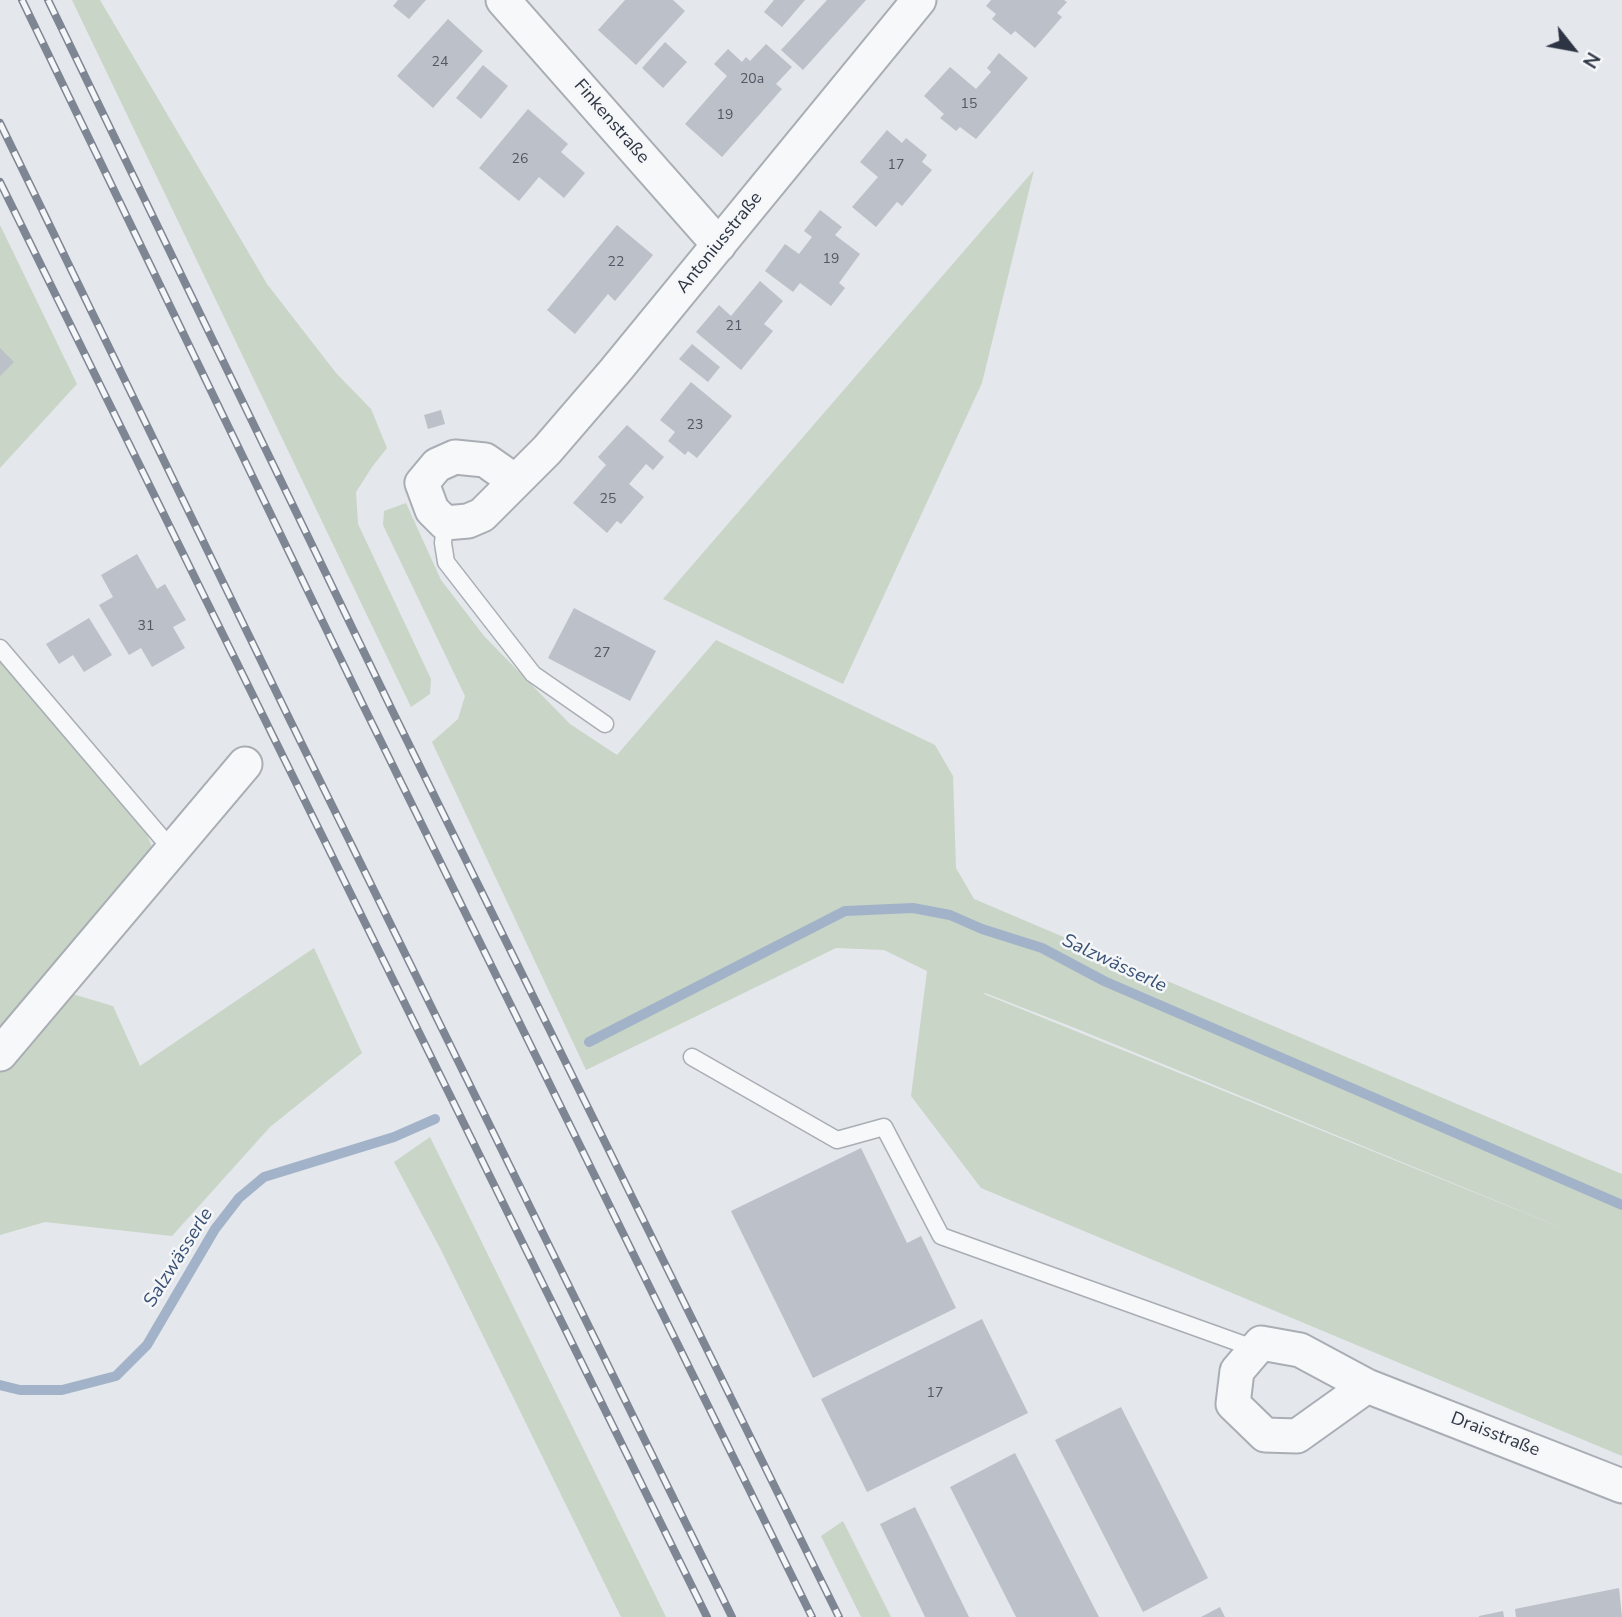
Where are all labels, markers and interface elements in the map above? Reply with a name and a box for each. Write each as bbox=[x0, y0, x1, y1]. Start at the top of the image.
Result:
north arrow bbox=[1538, 14, 1608, 84]
text: N bbox=[1576, 47, 1606, 73]
house number: 24 bbox=[432, 55, 448, 71]
house number: 20a bbox=[740, 72, 764, 88]
street label: Finkenstraße bbox=[569, 76, 653, 168]
house number: 15 bbox=[961, 97, 977, 113]
house number: 19 bbox=[717, 108, 733, 124]
house number: 26 bbox=[512, 152, 528, 168]
house number: 17 bbox=[888, 158, 904, 174]
street label: Antoniusstraße bbox=[673, 188, 767, 298]
house number: 19 bbox=[823, 252, 839, 268]
house number: 22 bbox=[608, 255, 624, 271]
house number: 21 bbox=[726, 319, 742, 335]
house number: 23 bbox=[687, 418, 703, 434]
house number: 25 bbox=[600, 492, 616, 508]
house number: 31 bbox=[138, 619, 154, 635]
house number: 27 bbox=[594, 646, 610, 662]
water label: Salzwässerle bbox=[1058, 930, 1170, 998]
water label: Salzwässerle bbox=[139, 1204, 219, 1312]
house number: 17 bbox=[927, 1386, 943, 1402]
street label: Draisstraße bbox=[1447, 1408, 1543, 1462]

